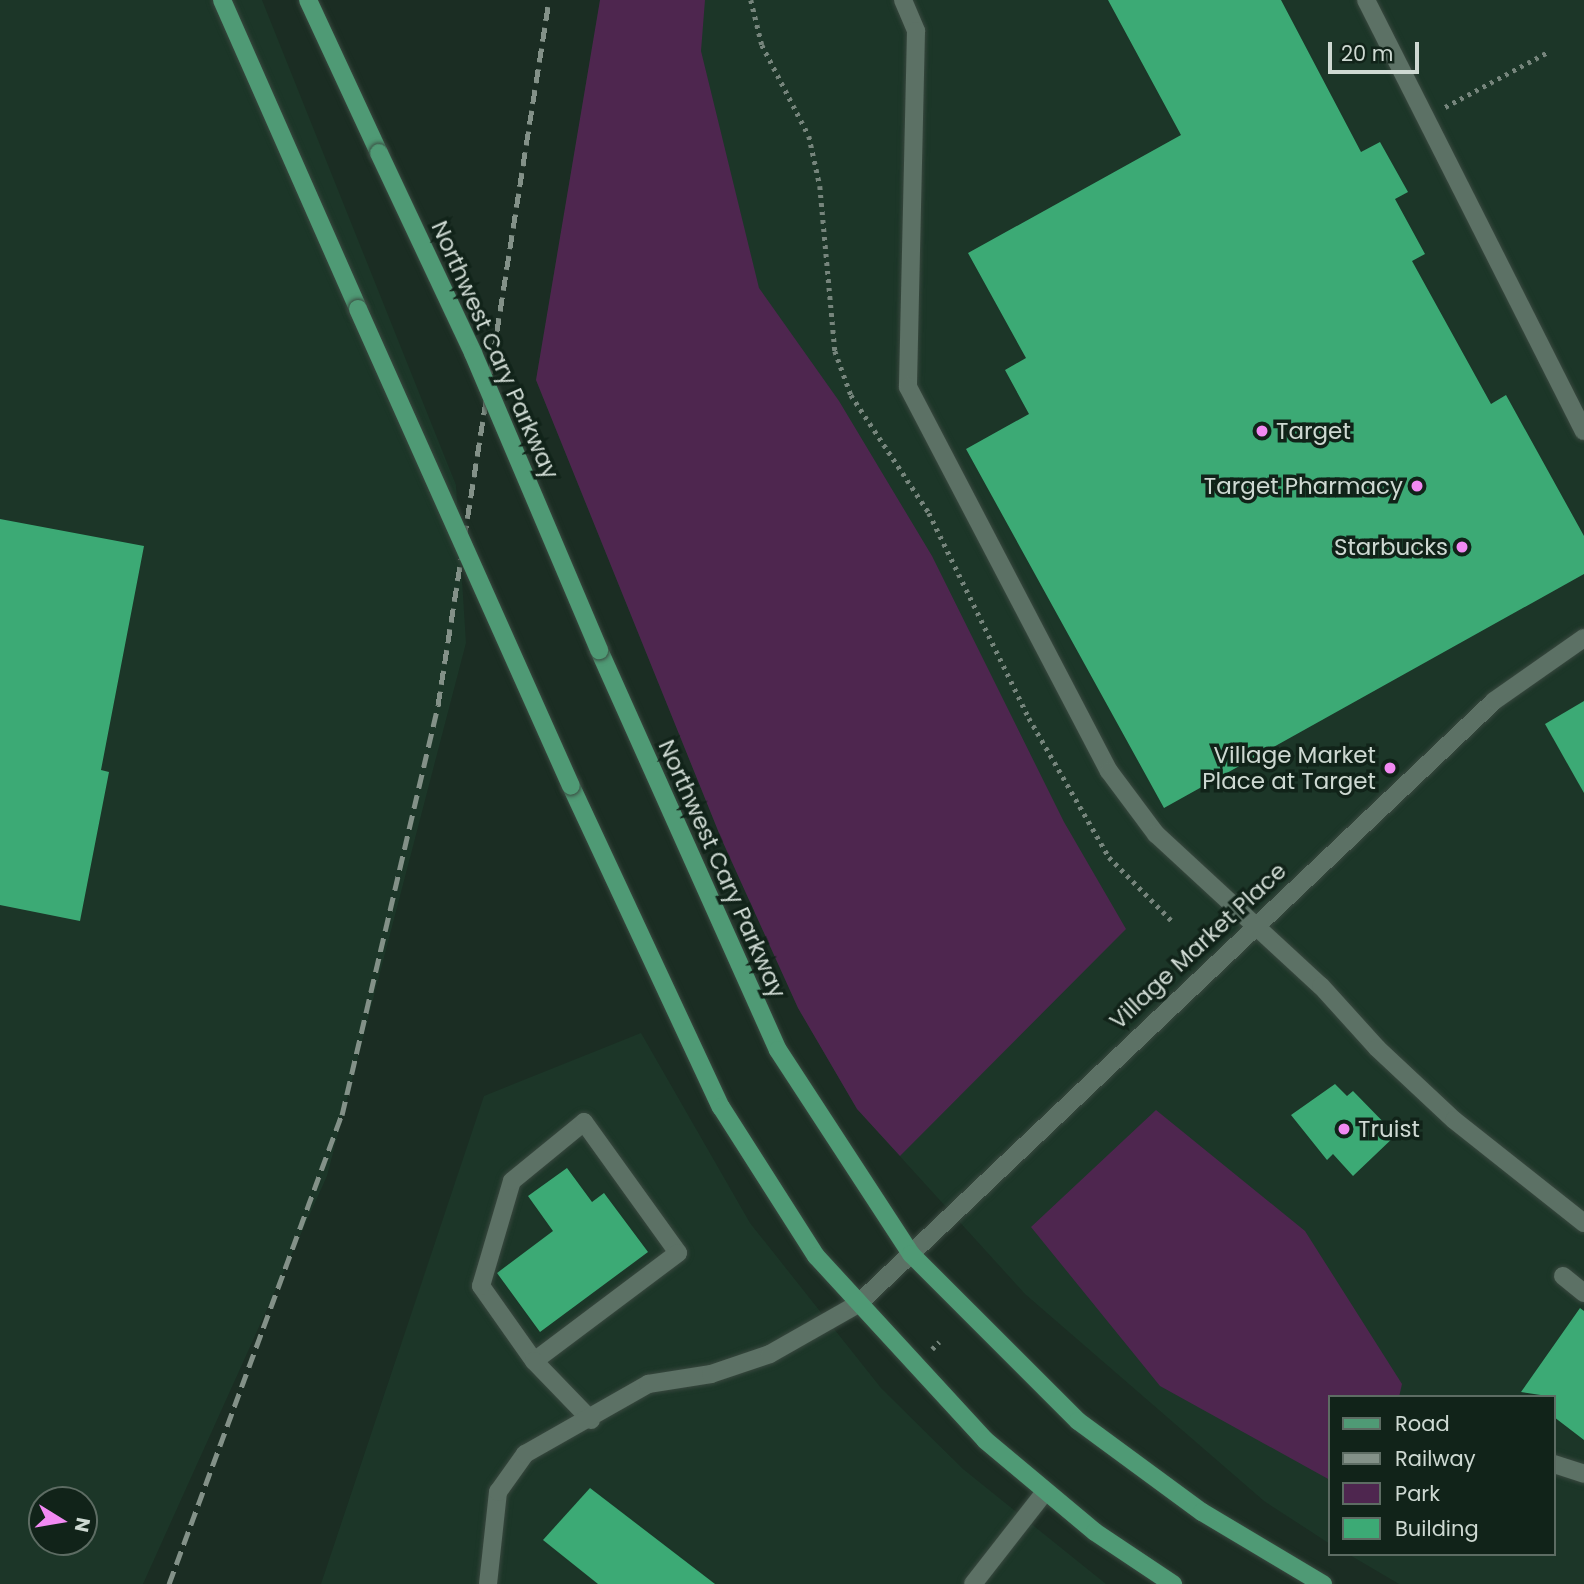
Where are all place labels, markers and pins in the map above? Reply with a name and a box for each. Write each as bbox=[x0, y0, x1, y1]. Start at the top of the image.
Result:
place label: Target bbox=[1276, 417, 1351, 445]
marker: Target bbox=[1254, 423, 1270, 439]
place label: Target Pharmacy bbox=[1204, 472, 1403, 500]
marker: Target Pharmacy bbox=[1409, 478, 1425, 494]
place label: Starbucks bbox=[1334, 533, 1448, 561]
marker: Starbucks bbox=[1454, 539, 1470, 555]
place label: Village Market Place at Target bbox=[1202, 741, 1376, 795]
marker: Village Market Place at Target bbox=[1382, 760, 1398, 776]
place label: Truist bbox=[1358, 1115, 1420, 1143]
marker: Truist bbox=[1336, 1121, 1352, 1137]

